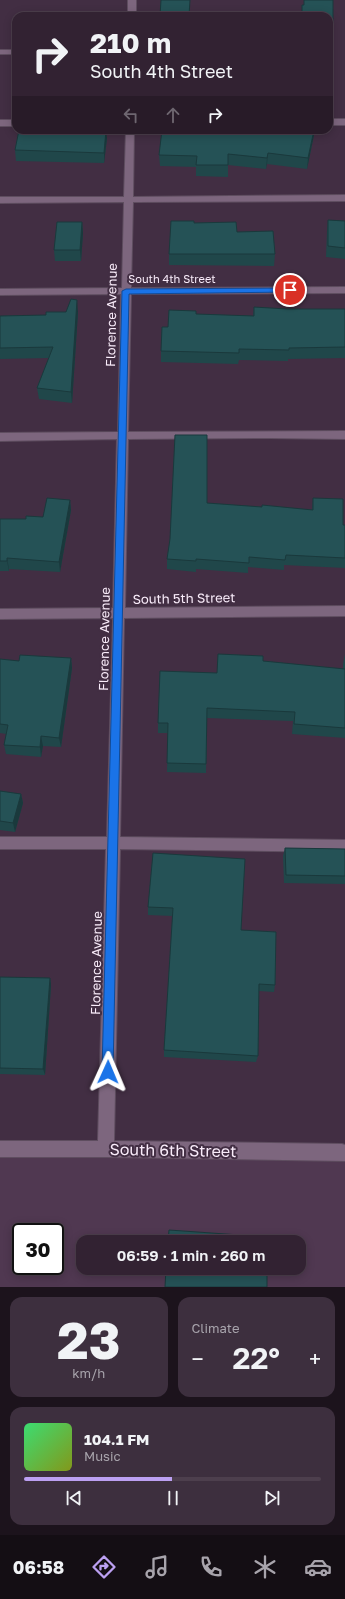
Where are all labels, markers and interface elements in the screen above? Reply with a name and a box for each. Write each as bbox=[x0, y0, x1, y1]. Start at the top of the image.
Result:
text: 210 m bbox=[90, 26, 171, 59]
icon: right bbox=[24, 28, 76, 80]
text: South 4th Street bbox=[90, 60, 233, 82]
icon: left bbox=[120, 104, 142, 126]
icon: ahead bbox=[162, 104, 184, 126]
icon: right bbox=[204, 104, 226, 126]
street label: Florence Avenue bbox=[102, 263, 120, 367]
street label: South 4th Street bbox=[128, 272, 216, 285]
pin bbox=[273, 273, 307, 307]
icon: arrive bbox=[279, 279, 301, 301]
street label: Florence Avenue bbox=[95, 587, 113, 691]
street label: South 5th Street bbox=[132, 589, 236, 607]
street label: Florence Avenue bbox=[87, 911, 105, 1015]
position arrow bbox=[87, 1051, 129, 1093]
street label: South 6th Street bbox=[109, 1139, 237, 1161]
speed limit sign: 30 bbox=[12, 1223, 64, 1275]
text: 06:59 · 1 min · 260 m bbox=[117, 1246, 265, 1264]
text: 23 bbox=[57, 1308, 120, 1370]
text: Climate bbox=[192, 1320, 239, 1336]
text: 22° bbox=[232, 1340, 280, 1376]
text: − bbox=[192, 1345, 204, 1372]
text: + bbox=[309, 1345, 321, 1372]
text: km/h bbox=[72, 1365, 105, 1381]
text: 104.1 FM bbox=[84, 1430, 149, 1448]
text: Music bbox=[84, 1448, 121, 1464]
icon: previous bbox=[63, 1487, 85, 1509]
icon: pause bbox=[162, 1487, 184, 1509]
icon: next bbox=[261, 1487, 283, 1509]
icon: directions bbox=[90, 1553, 118, 1581]
icon: music bbox=[143, 1553, 171, 1581]
icon: phone bbox=[197, 1553, 225, 1581]
icon: climate bbox=[251, 1553, 279, 1581]
icon: car bbox=[304, 1553, 332, 1581]
text: 06:58 bbox=[13, 1556, 64, 1578]

